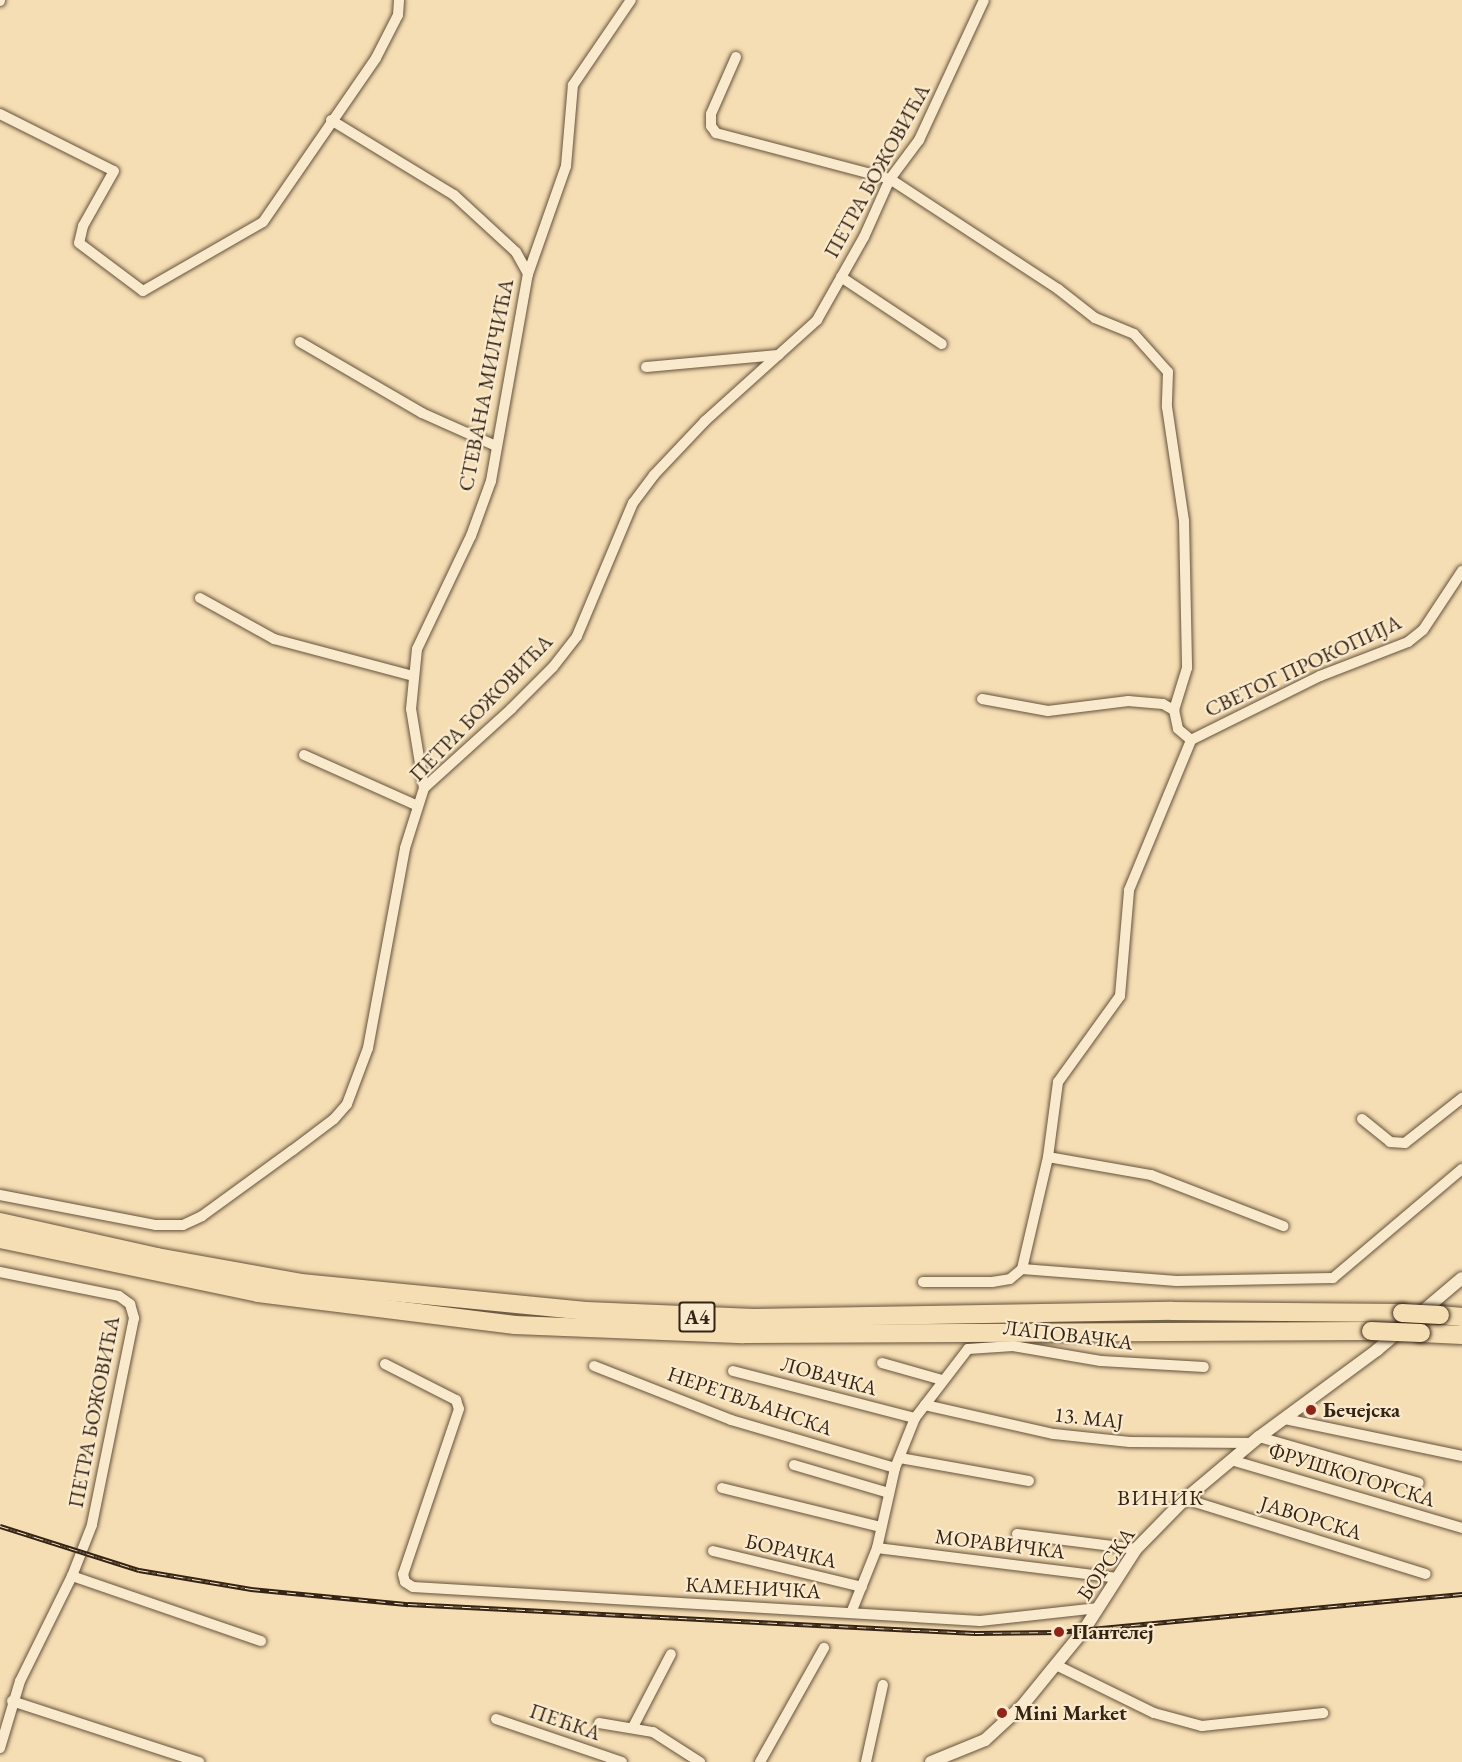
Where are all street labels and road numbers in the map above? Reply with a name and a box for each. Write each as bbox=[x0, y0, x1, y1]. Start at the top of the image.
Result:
street label: ПЕТРА БОЖОВИЋА bbox=[819, 80, 935, 262]
street label: СТЕВАНА МИЛЧИЋА bbox=[453, 277, 519, 493]
street label: СВЕТОГ ПРОКОПИЈА bbox=[1201, 609, 1405, 723]
street label: ПЕТРА БОЖОВИЋА bbox=[404, 629, 558, 787]
road number: A4 bbox=[678, 1300, 716, 1334]
street label: ПЕТРА БОЖОВИЋА bbox=[63, 1314, 125, 1510]
street label: ЛАПОВАЧКА bbox=[1002, 1315, 1134, 1355]
street label: ЛОВАЧКА bbox=[778, 1351, 880, 1401]
street label: НЕРЕТВЉАНСКА bbox=[664, 1361, 836, 1441]
street label: 13. МАЈ bbox=[1053, 1402, 1125, 1434]
street label: ФРУШКОГОРСКА bbox=[1266, 1438, 1438, 1512]
street label: ЈАВОРСКА bbox=[1257, 1491, 1365, 1545]
street label: БОРСКА bbox=[1072, 1523, 1140, 1605]
street label: МОРАВИЧКА bbox=[933, 1524, 1067, 1564]
street label: БОРАЧКА bbox=[743, 1528, 839, 1574]
street label: КАМЕНИЧКА bbox=[685, 1572, 821, 1604]
street label: ПЕЋКА bbox=[526, 1698, 604, 1746]

